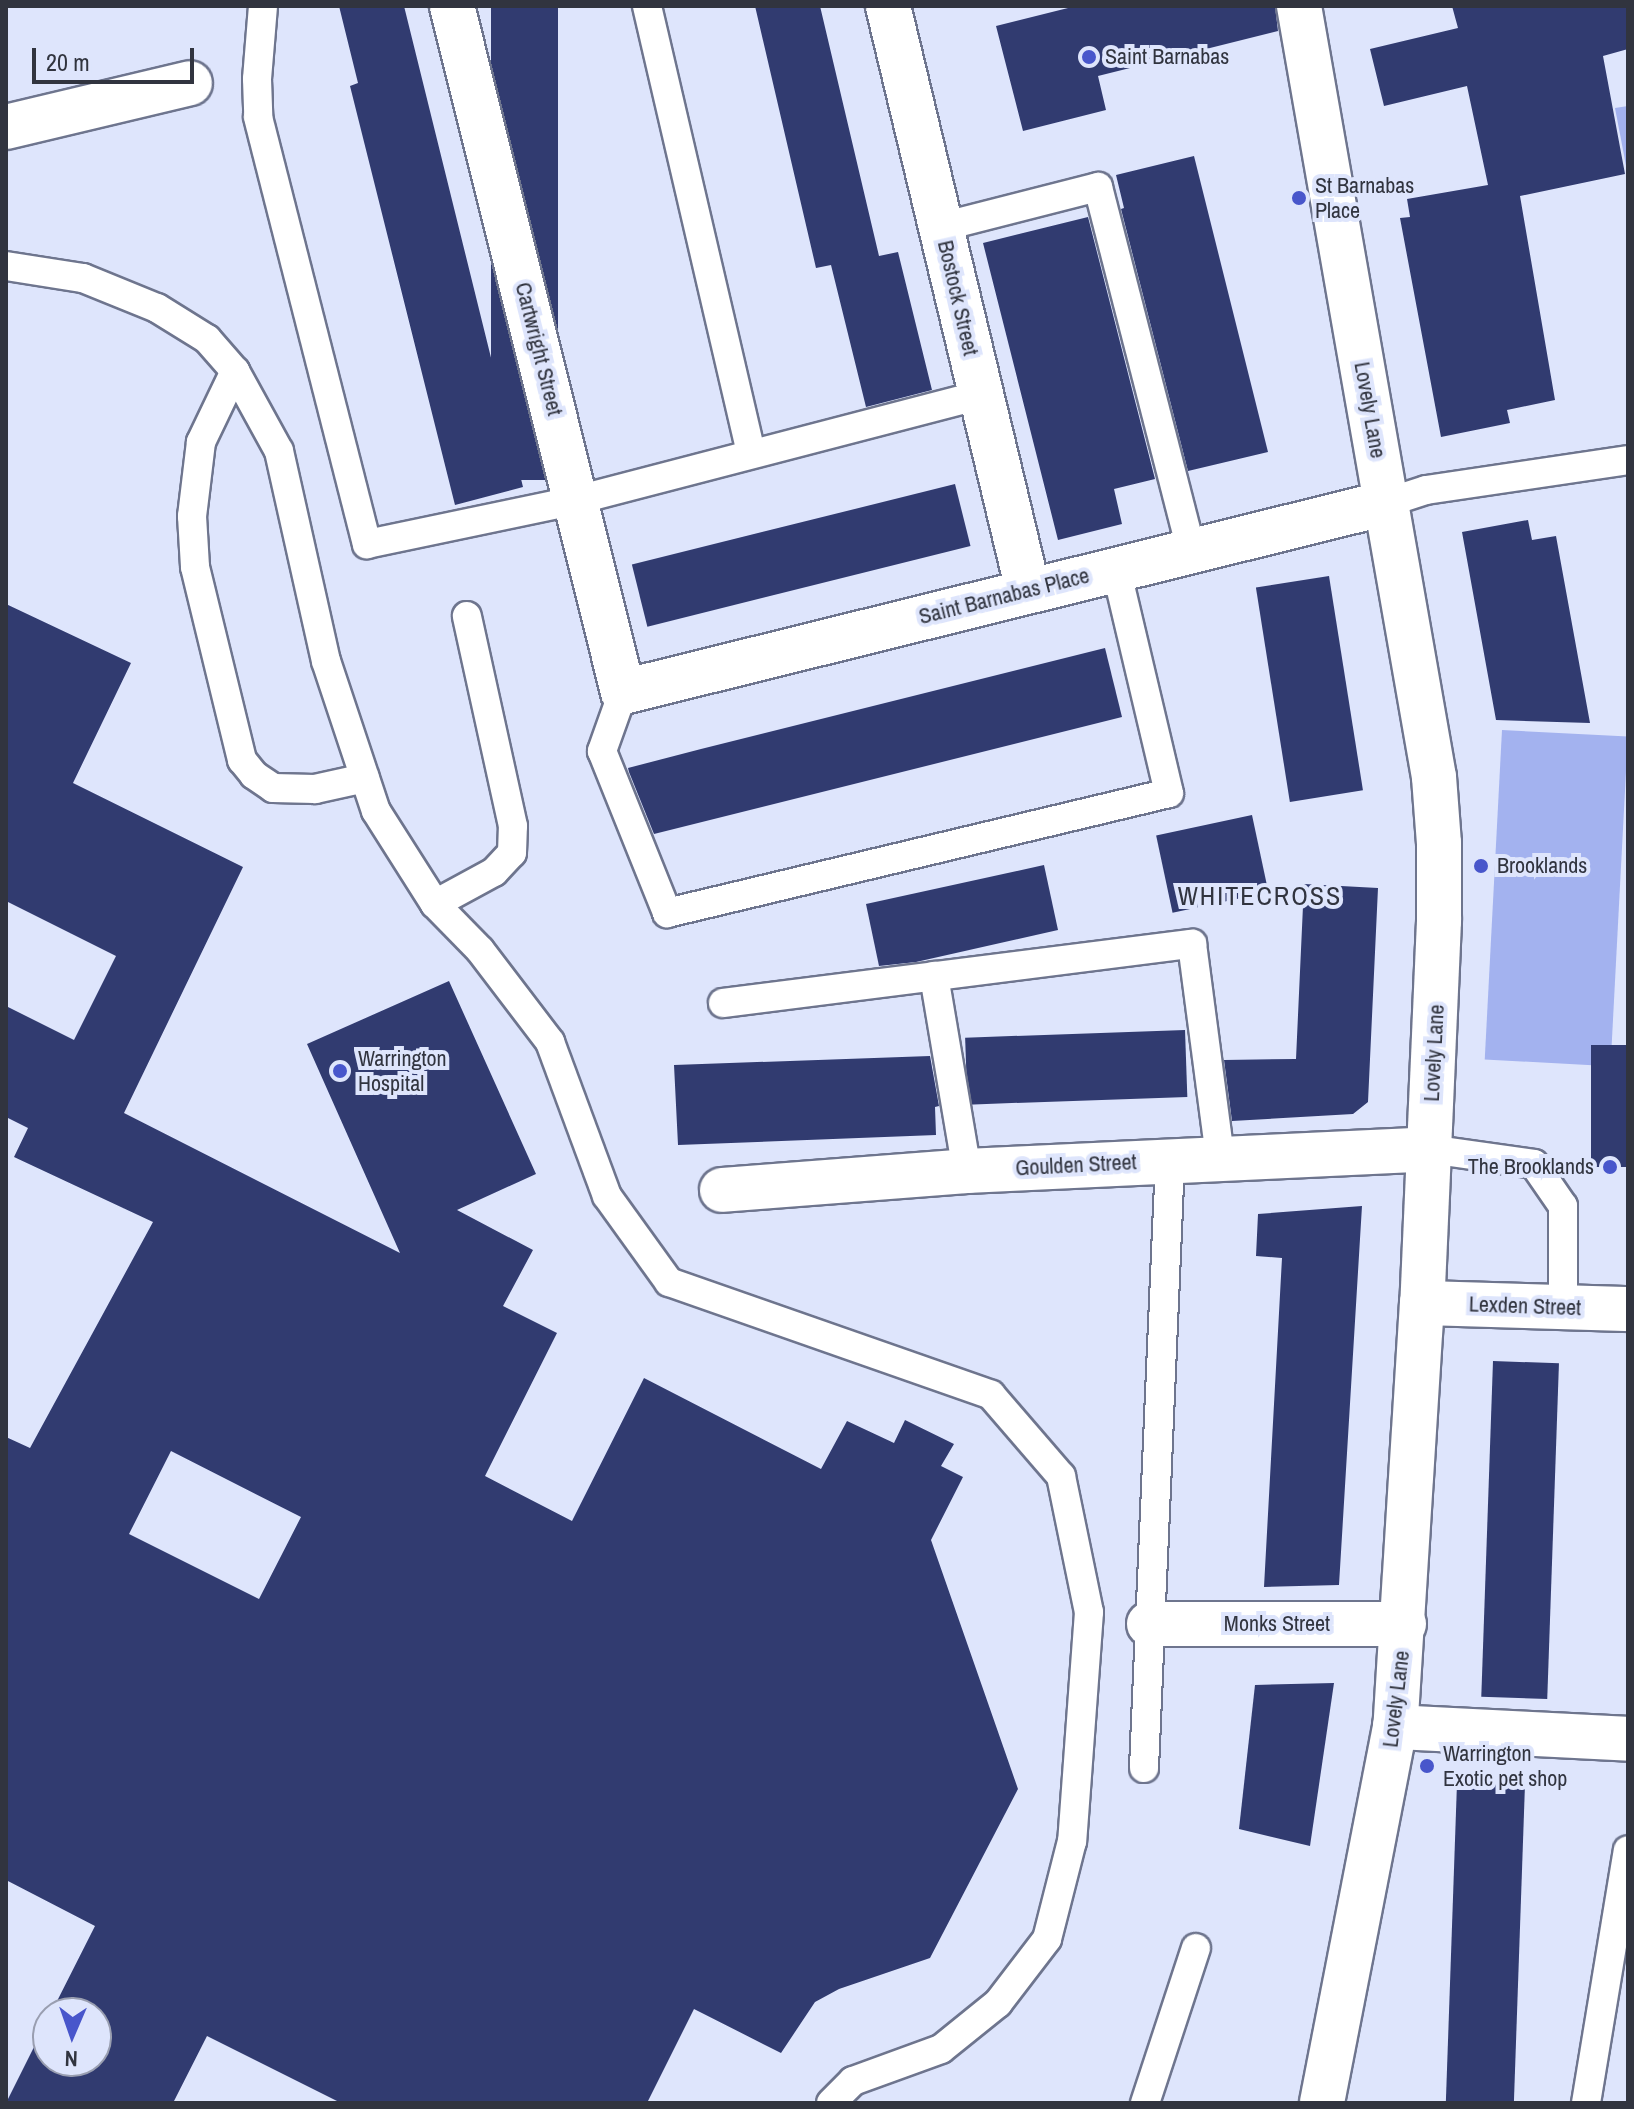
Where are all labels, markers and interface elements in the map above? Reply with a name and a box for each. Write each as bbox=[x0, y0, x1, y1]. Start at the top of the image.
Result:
scale bar bbox=[36, 32, 198, 82]
place label: Saint Barnabas bbox=[1105, 44, 1229, 70]
text: 20 m bbox=[46, 46, 90, 78]
marker: Saint Barnabas bbox=[1080, 48, 1098, 66]
place label: St Barnabas Place bbox=[1315, 172, 1414, 224]
marker: St Barnabas Place bbox=[1290, 189, 1308, 207]
street label: Bostock Street bbox=[932, 238, 984, 358]
street label: Cartwright Street bbox=[510, 280, 568, 418]
street label: Lovely Lane bbox=[1349, 360, 1391, 460]
street label: Saint Barnabas Place bbox=[916, 562, 1092, 630]
place label: Brooklands bbox=[1497, 853, 1587, 879]
marker: Brooklands bbox=[1472, 857, 1490, 875]
district label: WHITECROSS bbox=[1178, 880, 1342, 912]
street label: Lovely Lane bbox=[1418, 1004, 1450, 1102]
place label: Warrington Hospital bbox=[358, 1045, 447, 1096]
marker: Warrington Hospital bbox=[329, 1060, 351, 1082]
street label: Goulden Street bbox=[1015, 1149, 1137, 1181]
place label: The Brooklands bbox=[1468, 1154, 1594, 1180]
marker: The Brooklands bbox=[1601, 1158, 1619, 1176]
street label: Lexden Street bbox=[1468, 1291, 1582, 1321]
street label: Monks Street bbox=[1224, 1611, 1330, 1637]
street label: Lovely Lane bbox=[1377, 1649, 1415, 1749]
place label: Warrington Exotic pet shop bbox=[1443, 1740, 1567, 1792]
marker: Warrington Exotic pet shop bbox=[1418, 1757, 1436, 1775]
north arrow bbox=[32, 1997, 112, 2077]
text: N bbox=[64, 2044, 78, 2074]

